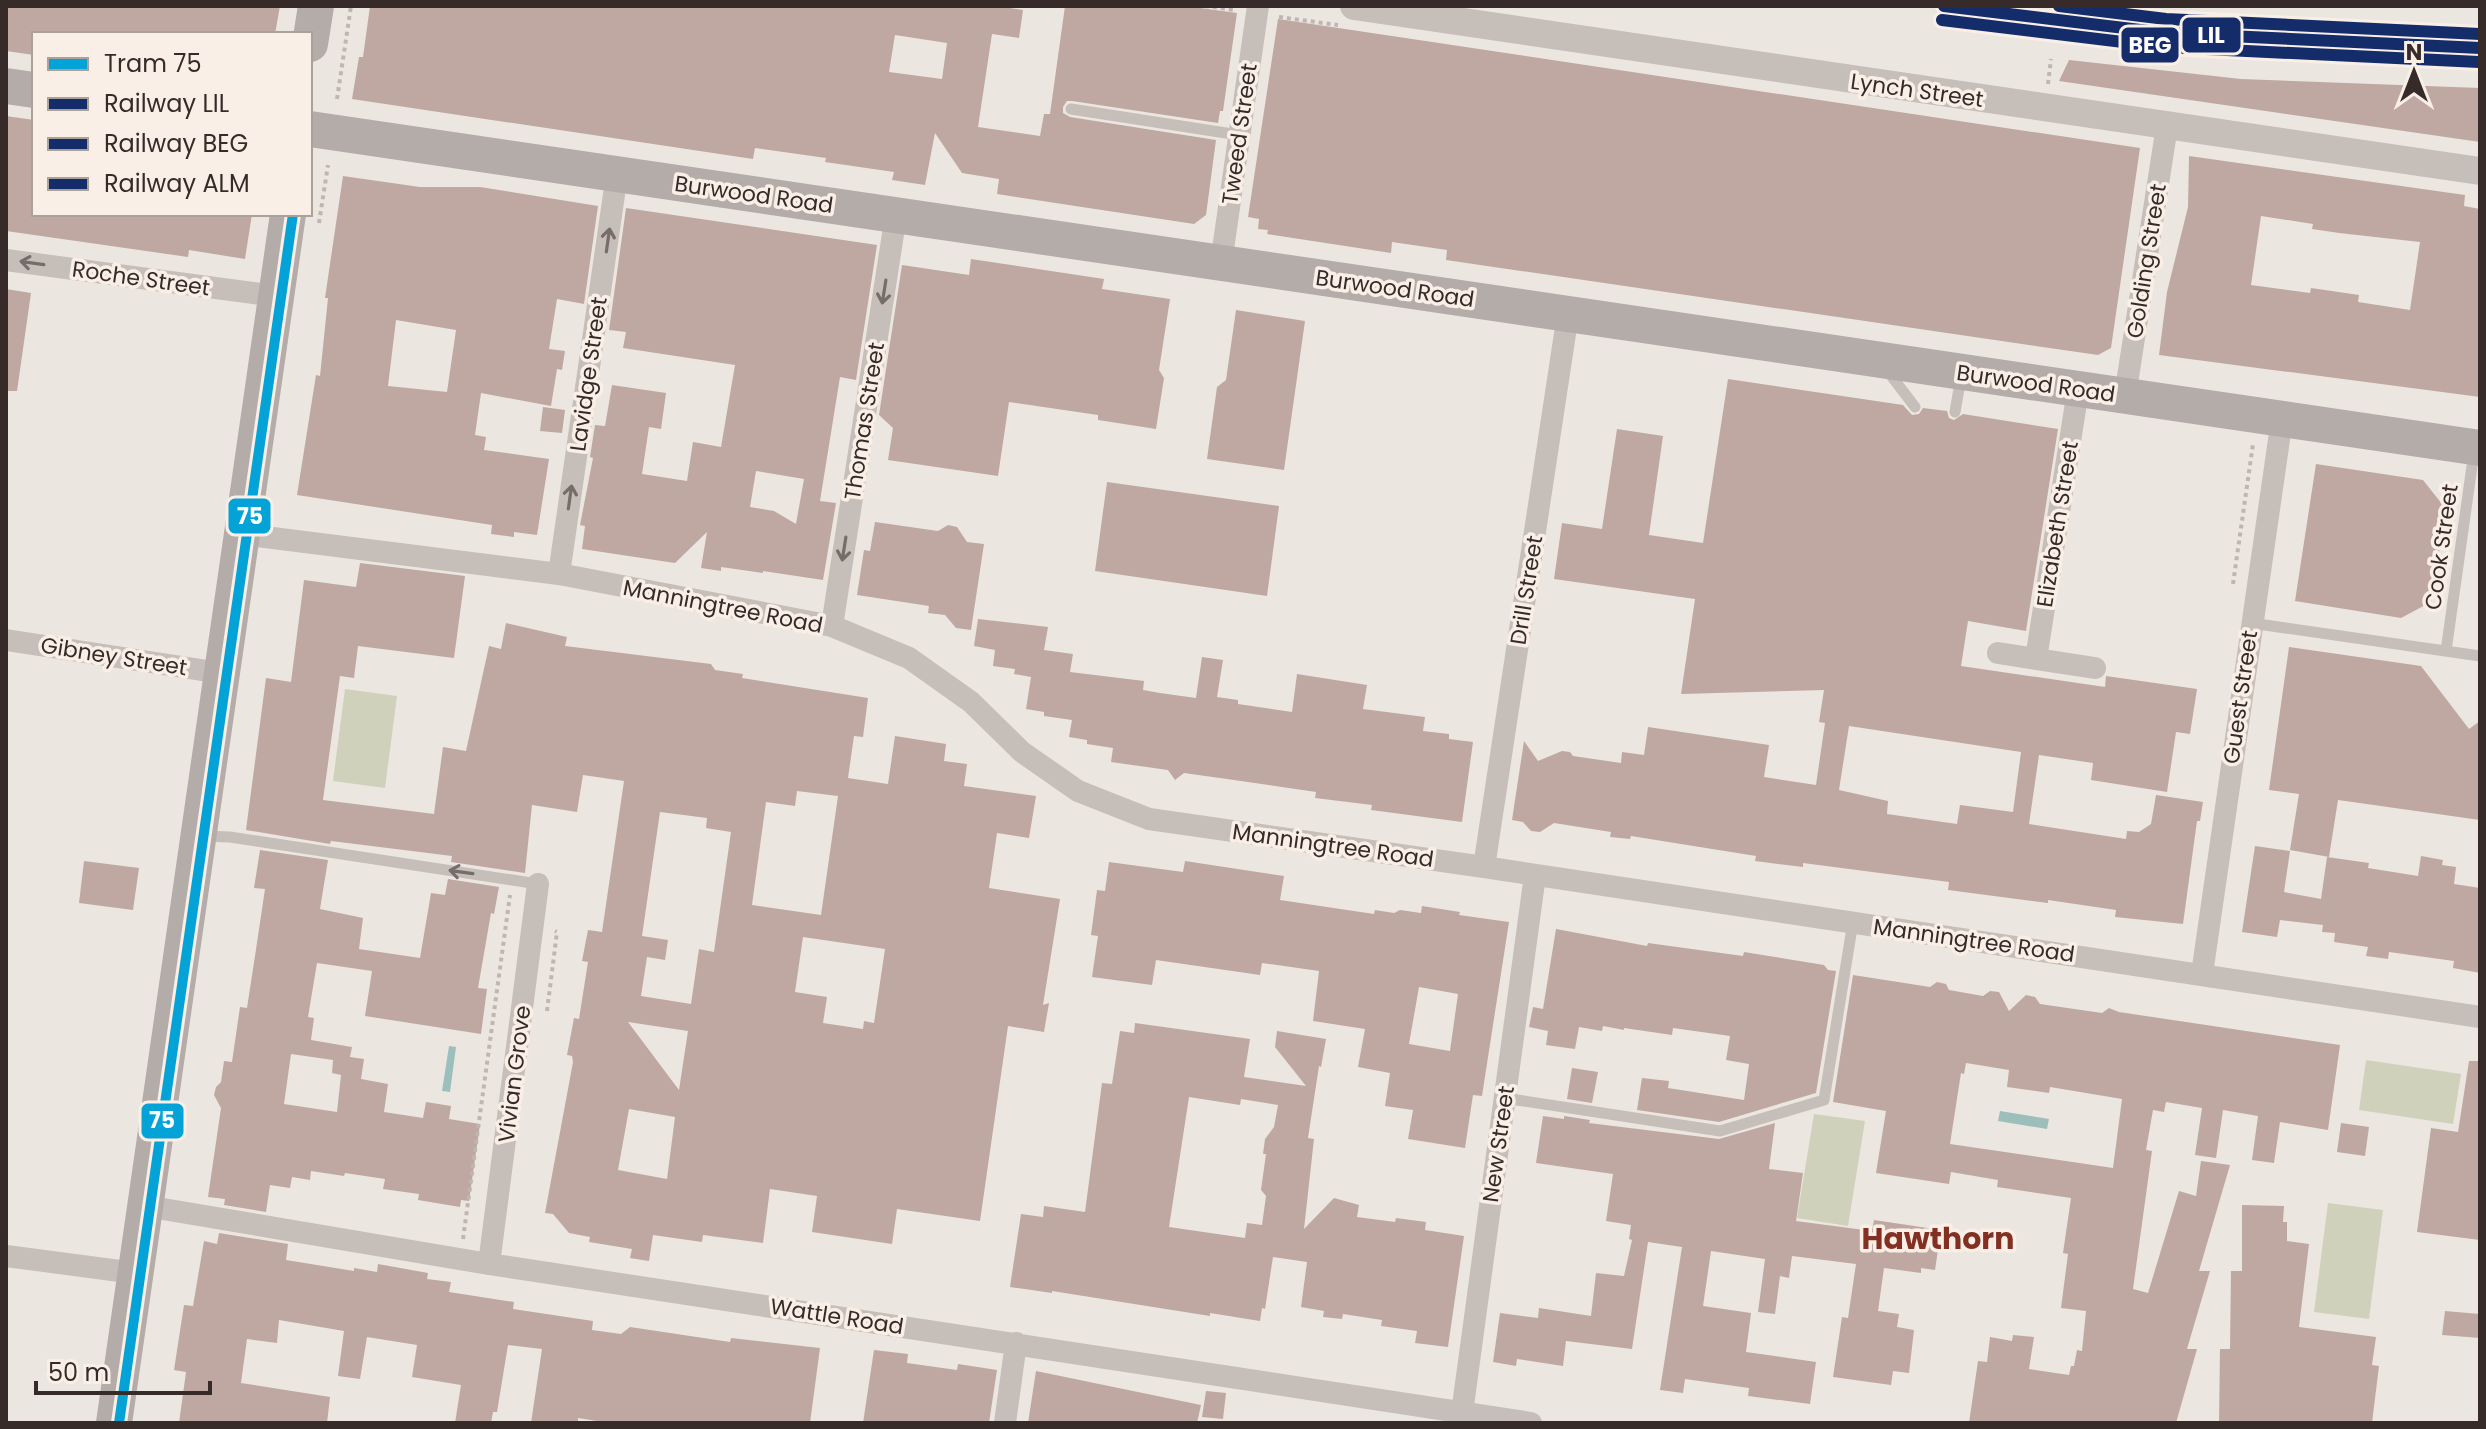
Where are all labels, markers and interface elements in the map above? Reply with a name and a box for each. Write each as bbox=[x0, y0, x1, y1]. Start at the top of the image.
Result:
line badge: LIL bbox=[2181, 16, 2242, 54]
text: LIL bbox=[2197, 20, 2225, 51]
line badge: BEG bbox=[2120, 26, 2180, 64]
text: BEG bbox=[2128, 30, 2172, 61]
legend bbox=[32, 32, 312, 216]
north arrow bbox=[2374, 32, 2454, 112]
text: N bbox=[2406, 37, 2422, 68]
text: Tram 75 bbox=[104, 47, 201, 80]
street label: Tweed Street bbox=[1214, 61, 1265, 207]
street label: Lynch Street bbox=[1849, 66, 1985, 115]
text: Railway LIL bbox=[104, 87, 229, 120]
text: Railway BEG bbox=[104, 127, 248, 160]
text: Railway ALM bbox=[104, 167, 250, 200]
street label: Burwood Road bbox=[673, 168, 835, 221]
street label: Golding Street bbox=[2119, 182, 2174, 341]
one-way arrow bbox=[601, 228, 616, 253]
street label: Roche Street bbox=[70, 253, 212, 304]
one-way arrow bbox=[20, 255, 45, 270]
street label: Burwood Road bbox=[1314, 262, 1476, 315]
one-way arrow bbox=[876, 279, 891, 305]
street label: Lavidge Street bbox=[562, 295, 615, 453]
street label: Thomas Street bbox=[837, 340, 892, 502]
street label: Burwood Road bbox=[1955, 357, 2117, 410]
street label: Elizabeth Street bbox=[2029, 439, 2086, 609]
street label: Cook Street bbox=[2417, 482, 2466, 612]
one-way arrow bbox=[563, 485, 578, 510]
line badge: 75 bbox=[227, 497, 272, 535]
text: 75 bbox=[237, 501, 263, 532]
street label: Drill Street bbox=[1503, 533, 1550, 647]
one-way arrow bbox=[836, 536, 851, 562]
street label: Manningtree Road bbox=[620, 572, 825, 641]
street label: Guest Street bbox=[2216, 628, 2265, 766]
street label: Gibney Street bbox=[39, 630, 189, 683]
street label: Manningtree Road bbox=[1230, 816, 1436, 875]
one-way arrow bbox=[449, 864, 474, 879]
street label: Manningtree Road bbox=[1871, 911, 2077, 970]
street label: Vivian Grove bbox=[491, 1004, 538, 1145]
street label: New Street bbox=[1475, 1084, 1522, 1204]
line badge: 75 bbox=[140, 1102, 185, 1140]
text: 75 bbox=[149, 1105, 175, 1136]
district label: Hawthorn bbox=[1862, 1217, 2014, 1260]
street label: Wattle Road bbox=[768, 1291, 906, 1342]
scale bar bbox=[36, 1345, 210, 1395]
text: 50 m bbox=[48, 1356, 109, 1389]

